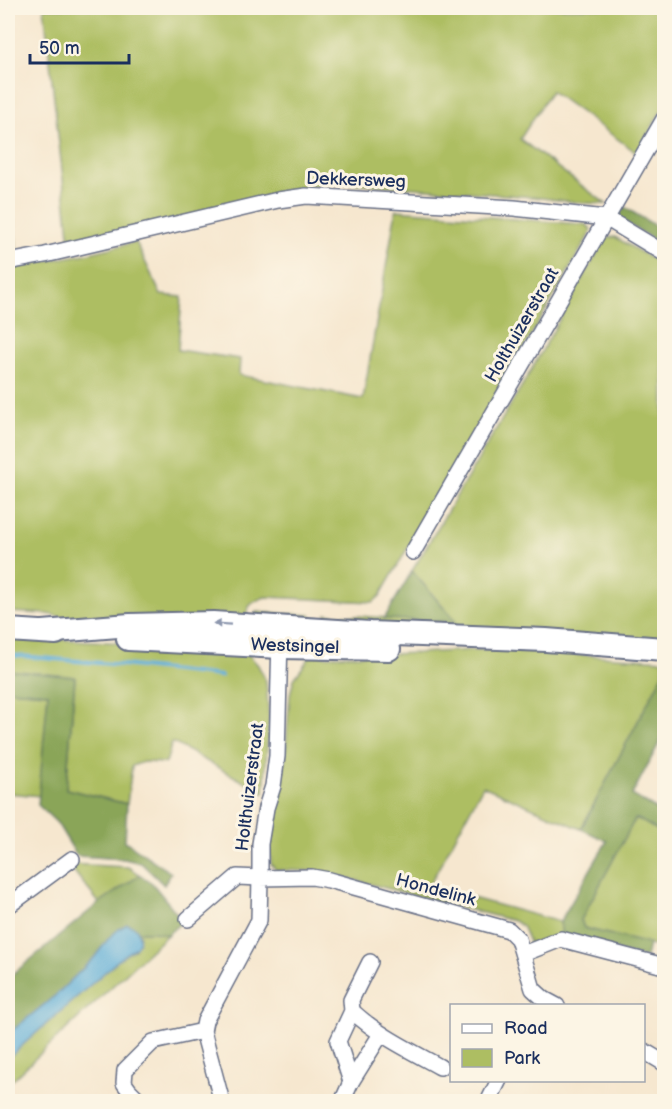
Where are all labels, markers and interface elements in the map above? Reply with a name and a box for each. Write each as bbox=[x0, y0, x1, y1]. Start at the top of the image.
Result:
scale bar bbox=[30, 27, 129, 65]
text: 50 m bbox=[39, 38, 80, 59]
street label: Dekkersweg bbox=[306, 168, 406, 192]
street label: Holthuizerstraat bbox=[481, 263, 564, 386]
one-way arrow bbox=[213, 619, 232, 629]
street label: Westsingel bbox=[250, 634, 340, 658]
street label: Holthuizerstraat bbox=[232, 721, 268, 852]
street label: Hondelink bbox=[394, 869, 478, 911]
legend bbox=[450, 1004, 645, 1082]
text: Road bbox=[504, 1018, 548, 1039]
text: Park bbox=[504, 1048, 540, 1069]

